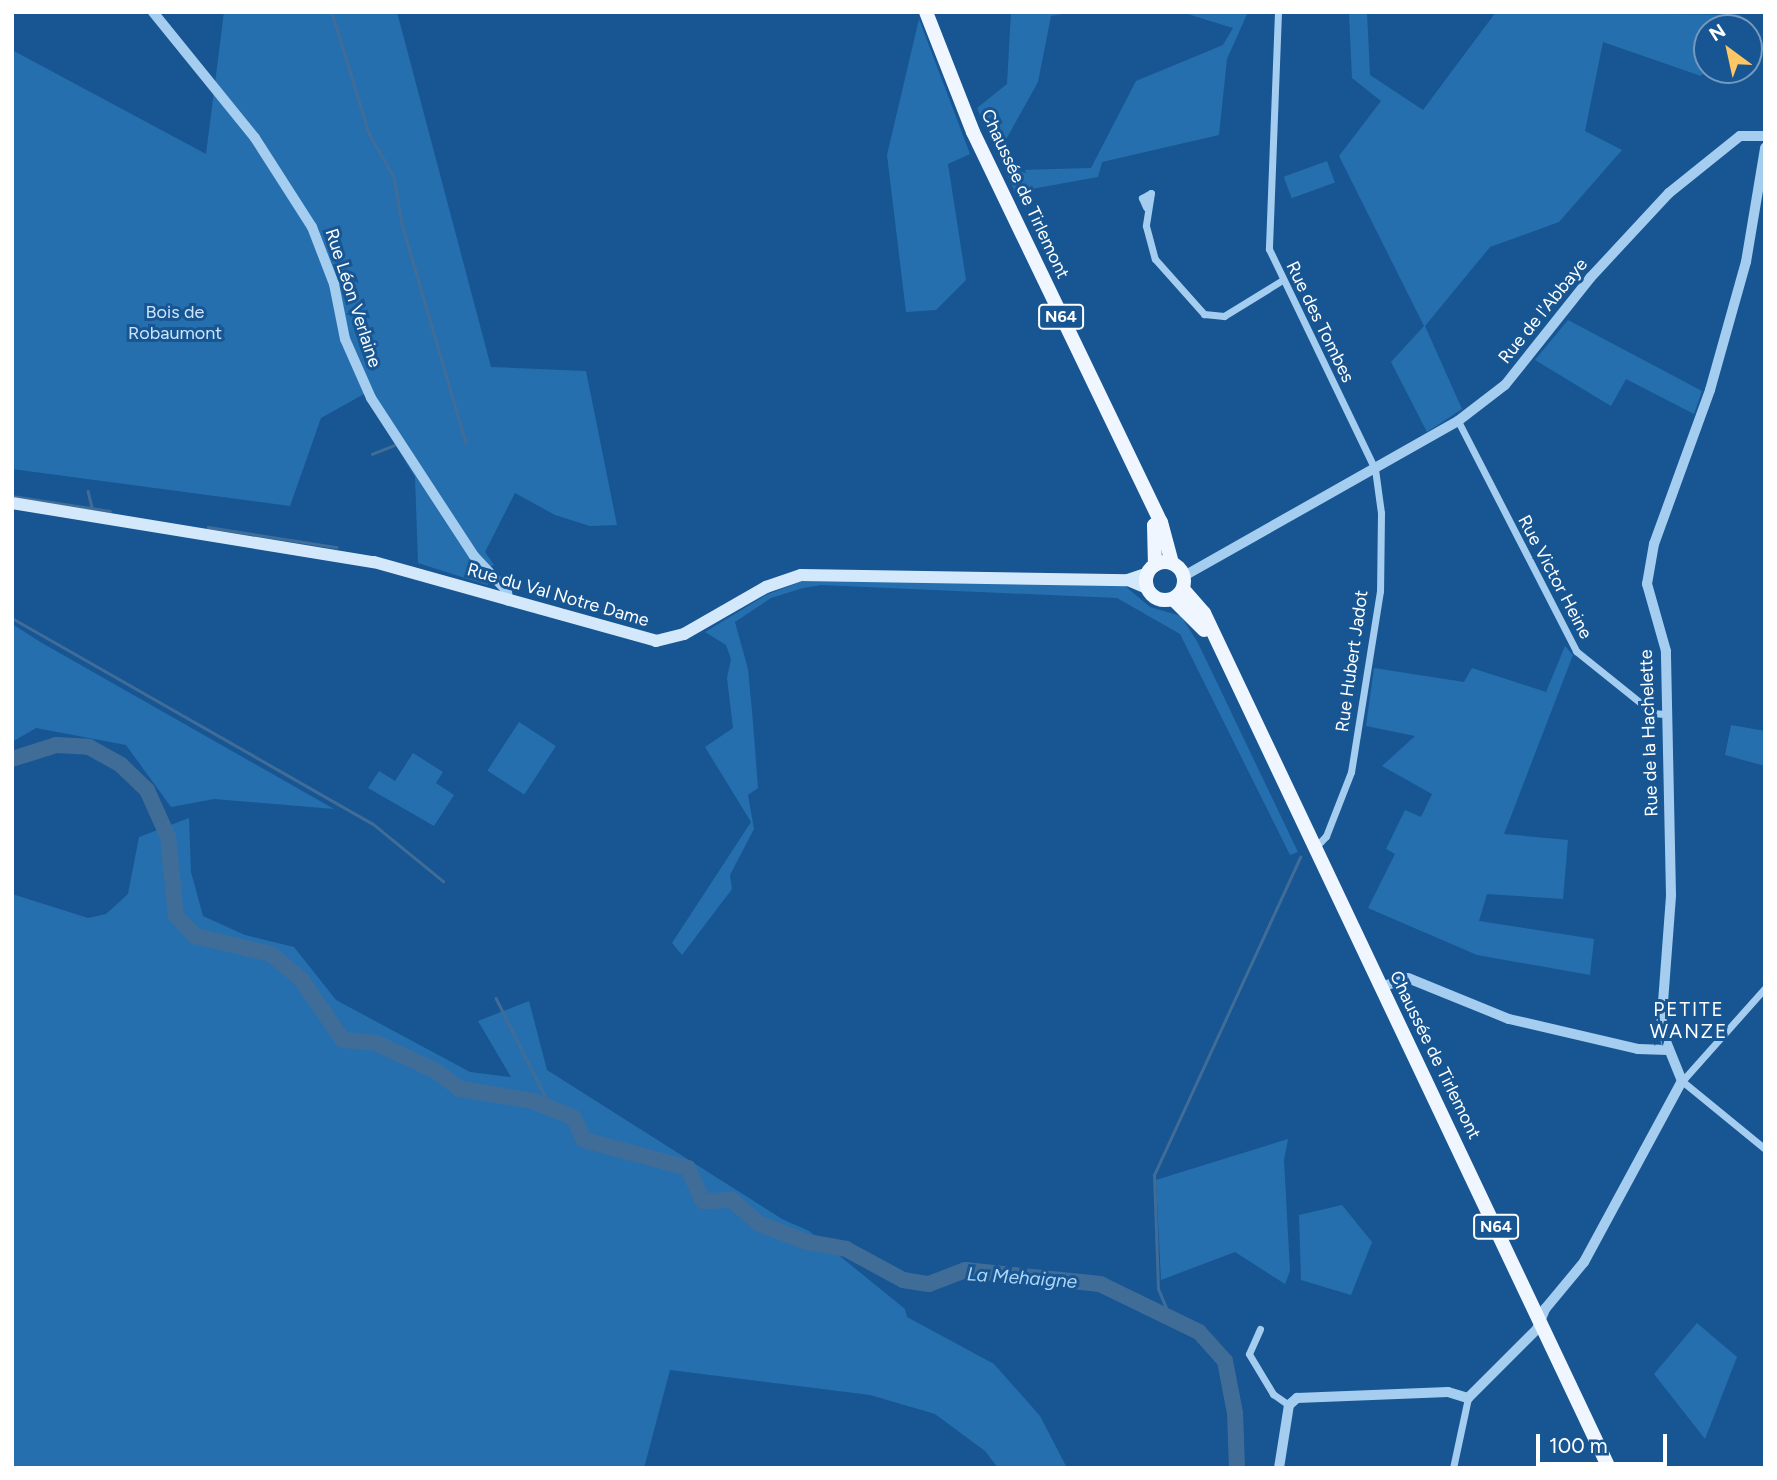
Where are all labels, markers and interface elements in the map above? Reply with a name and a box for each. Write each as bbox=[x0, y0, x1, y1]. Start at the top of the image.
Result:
north arrow bbox=[1693, 14, 1763, 84]
text: N bbox=[1705, 19, 1730, 46]
street label: Chaussée de Tirlemont bbox=[976, 106, 1074, 282]
street label: Rue Léon Verlaine bbox=[320, 226, 386, 370]
street label: Rue de l'Abbaye bbox=[1494, 254, 1592, 368]
street label: Rue des Tombes bbox=[1281, 258, 1359, 386]
park label: Bois de Robaumont bbox=[128, 302, 222, 344]
road number: N64 bbox=[1036, 304, 1086, 330]
street label: Rue Victor Heine bbox=[1513, 511, 1597, 643]
street label: Rue du Val Notre Dame bbox=[465, 559, 651, 631]
street label: Rue Hubert Jadot bbox=[1331, 589, 1373, 733]
street label: Rue de la Hachelette bbox=[1635, 649, 1663, 817]
street label: Chaussée de Tirlemont bbox=[1385, 967, 1485, 1143]
district label: PETITE WANZE bbox=[1650, 999, 1728, 1043]
road number: N64 bbox=[1472, 1214, 1520, 1240]
water label: La Mehaigne bbox=[966, 1263, 1078, 1293]
scale bar bbox=[1539, 1420, 1670, 1464]
text: 100 m bbox=[1549, 1433, 1608, 1458]

